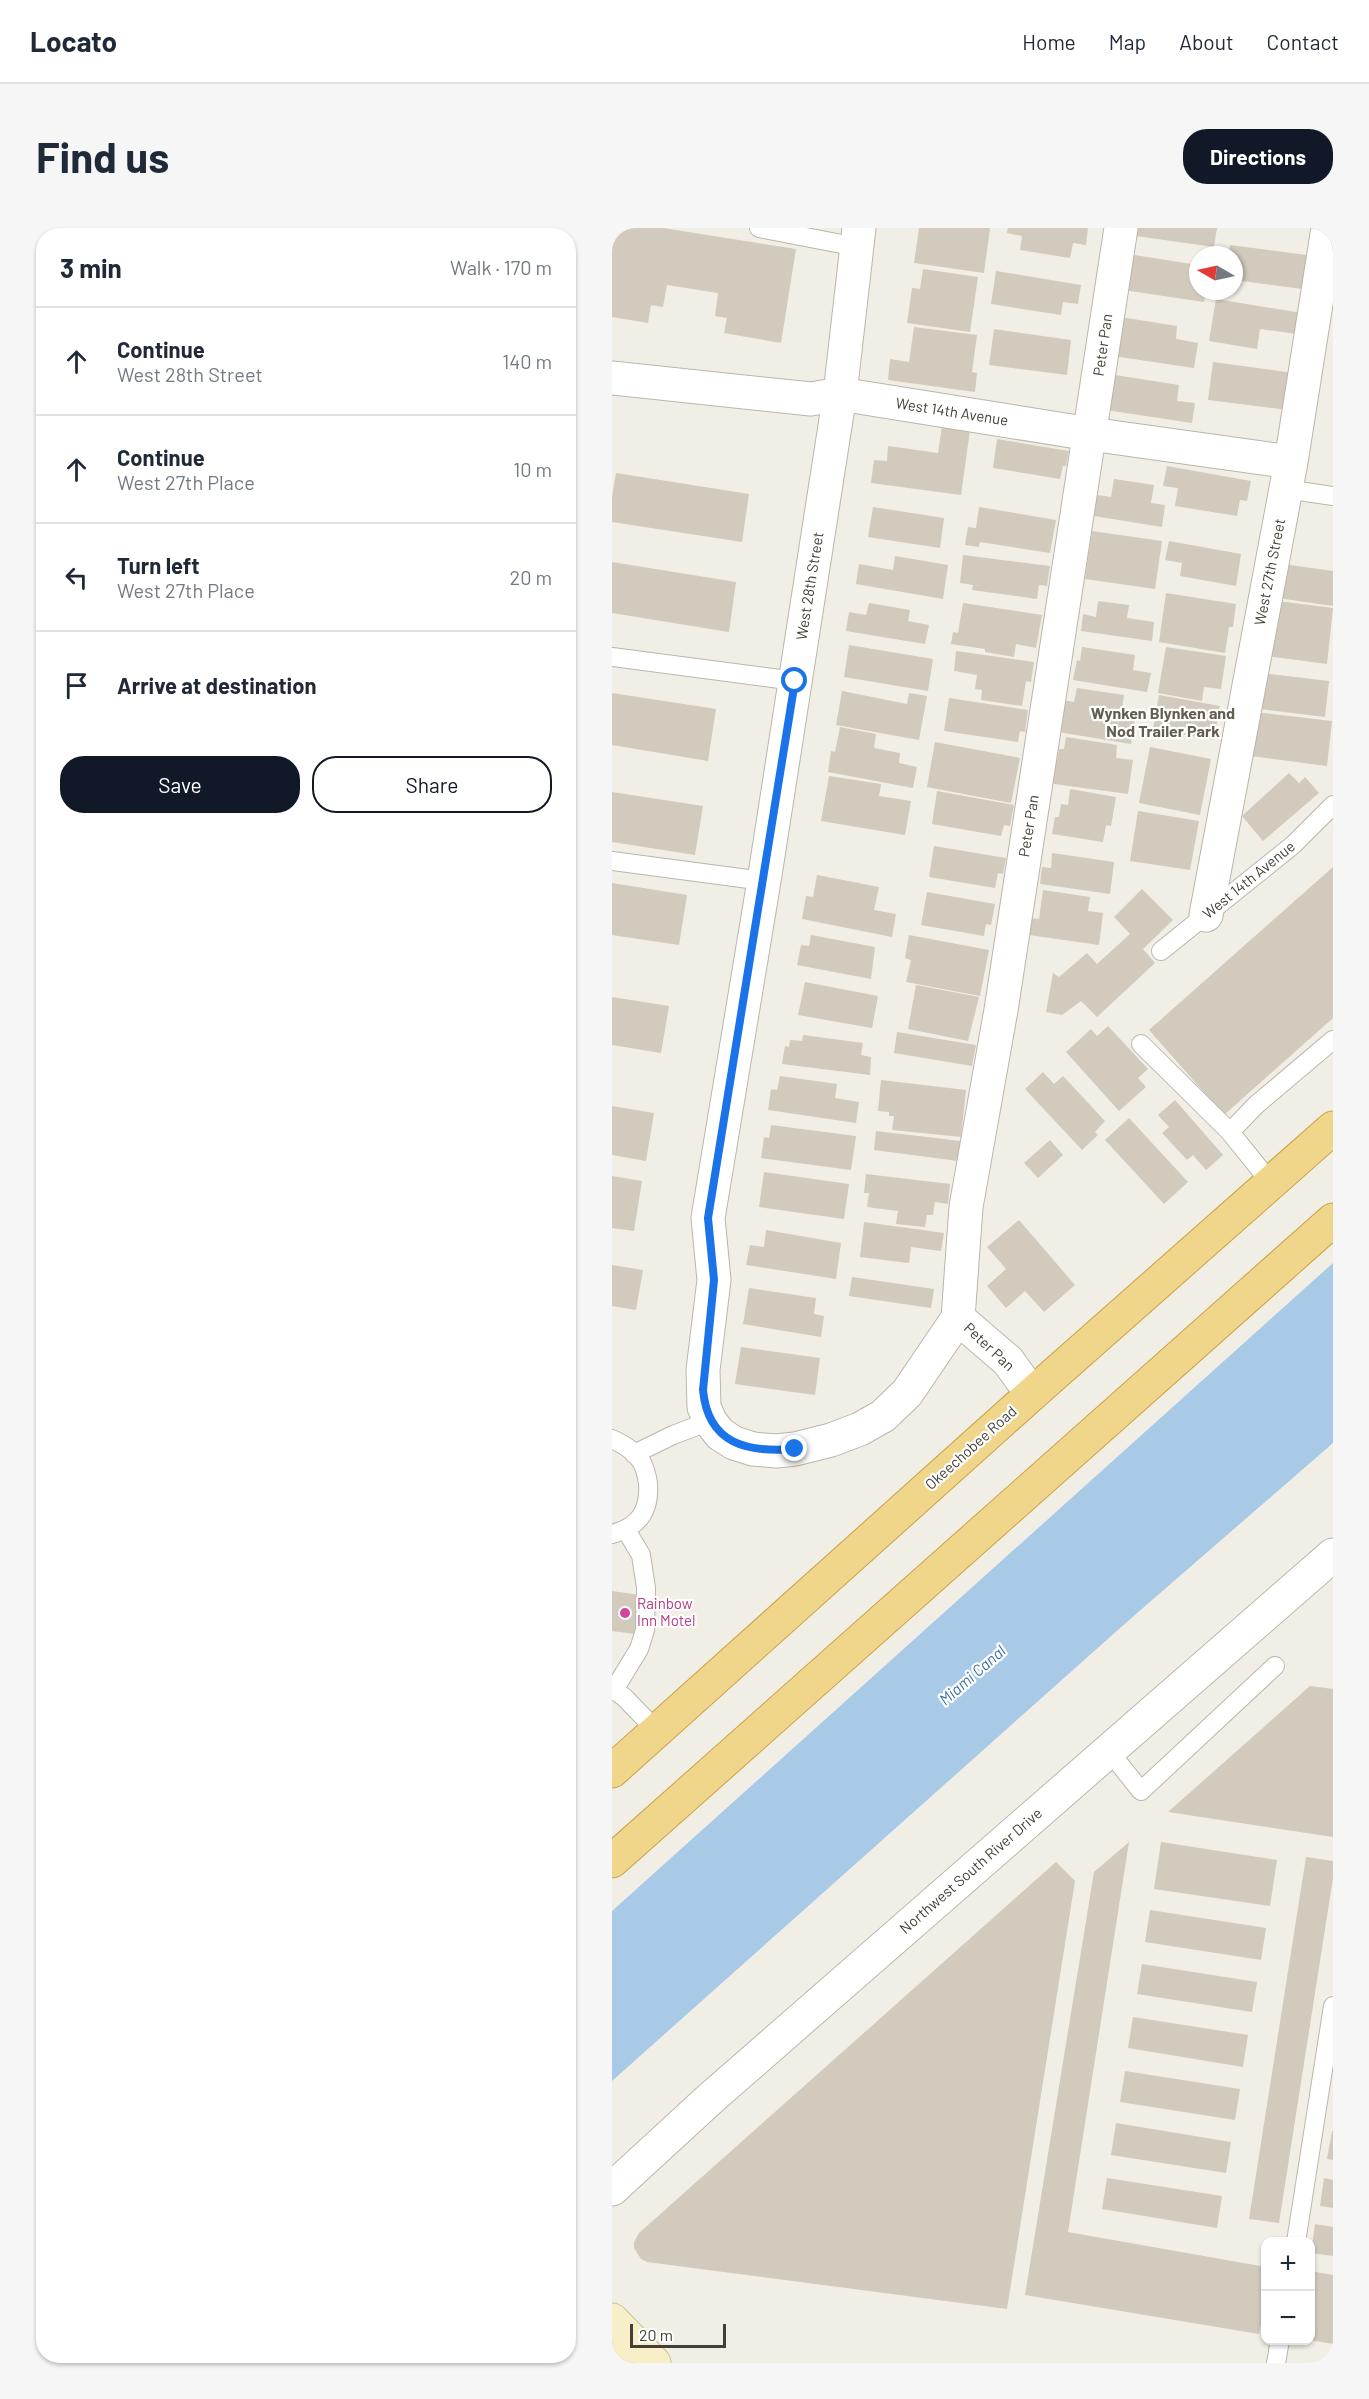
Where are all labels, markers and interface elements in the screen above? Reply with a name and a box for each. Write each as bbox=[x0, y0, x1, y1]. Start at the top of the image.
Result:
text: Locato bbox=[30, 24, 117, 58]
text: Home bbox=[1022, 29, 1076, 54]
text: Map bbox=[1109, 29, 1146, 54]
text: About bbox=[1179, 29, 1234, 54]
text: Contact bbox=[1267, 29, 1339, 54]
button: Directions bbox=[1183, 129, 1333, 184]
text: Find us bbox=[36, 131, 169, 181]
north arrow bbox=[1189, 246, 1243, 300]
text: 3 min bbox=[60, 252, 122, 283]
text: Walk · 170 m bbox=[450, 255, 552, 279]
street label: Peter Pan bbox=[1089, 313, 1115, 377]
text: Continue bbox=[117, 336, 205, 362]
icon: ahead bbox=[60, 345, 93, 378]
text: 140 m bbox=[502, 349, 552, 373]
text: West 28th Street bbox=[117, 362, 263, 386]
street label: West 14th Avenue bbox=[895, 393, 1010, 429]
text: Continue bbox=[117, 444, 205, 470]
icon: ahead bbox=[60, 453, 93, 486]
text: 10 m bbox=[513, 457, 552, 481]
text: West 27th Place bbox=[117, 470, 255, 494]
street label: West 27th Street bbox=[1250, 517, 1288, 627]
street label: West 28th Street bbox=[792, 530, 826, 641]
text: Turn left bbox=[117, 552, 200, 578]
icon: left bbox=[60, 561, 93, 594]
text: 20 m bbox=[509, 565, 552, 589]
text: West 27th Place bbox=[117, 578, 255, 602]
route start bbox=[781, 667, 807, 693]
icon: arrive bbox=[60, 669, 93, 702]
text: Arrive at destination bbox=[117, 672, 316, 698]
district label: Wynken Blynken and Nod Trailer Park bbox=[1091, 703, 1235, 740]
button: Save bbox=[60, 756, 300, 813]
button: Share bbox=[312, 756, 552, 813]
street label: Peter Pan bbox=[1014, 793, 1042, 858]
street label: West 14th Avenue bbox=[1199, 836, 1298, 922]
street label: Peter Pan bbox=[961, 1318, 1019, 1374]
street label: Okeechobee Road bbox=[921, 1402, 1020, 1493]
route end bbox=[781, 1435, 807, 1461]
place label: Rainbow Inn Motel bbox=[637, 1594, 696, 1629]
marker: Rainbow Inn Motel bbox=[618, 1606, 632, 1620]
water label: Miami Canal bbox=[935, 1640, 1009, 1709]
street label: Northwest South River Drive bbox=[895, 1804, 1045, 1937]
map controls bbox=[1261, 2237, 1315, 2345]
button: + bbox=[1261, 2237, 1315, 2291]
button: − bbox=[1261, 2291, 1315, 2345]
scale bar bbox=[630, 2321, 726, 2348]
text: 20 m bbox=[639, 2325, 673, 2344]

